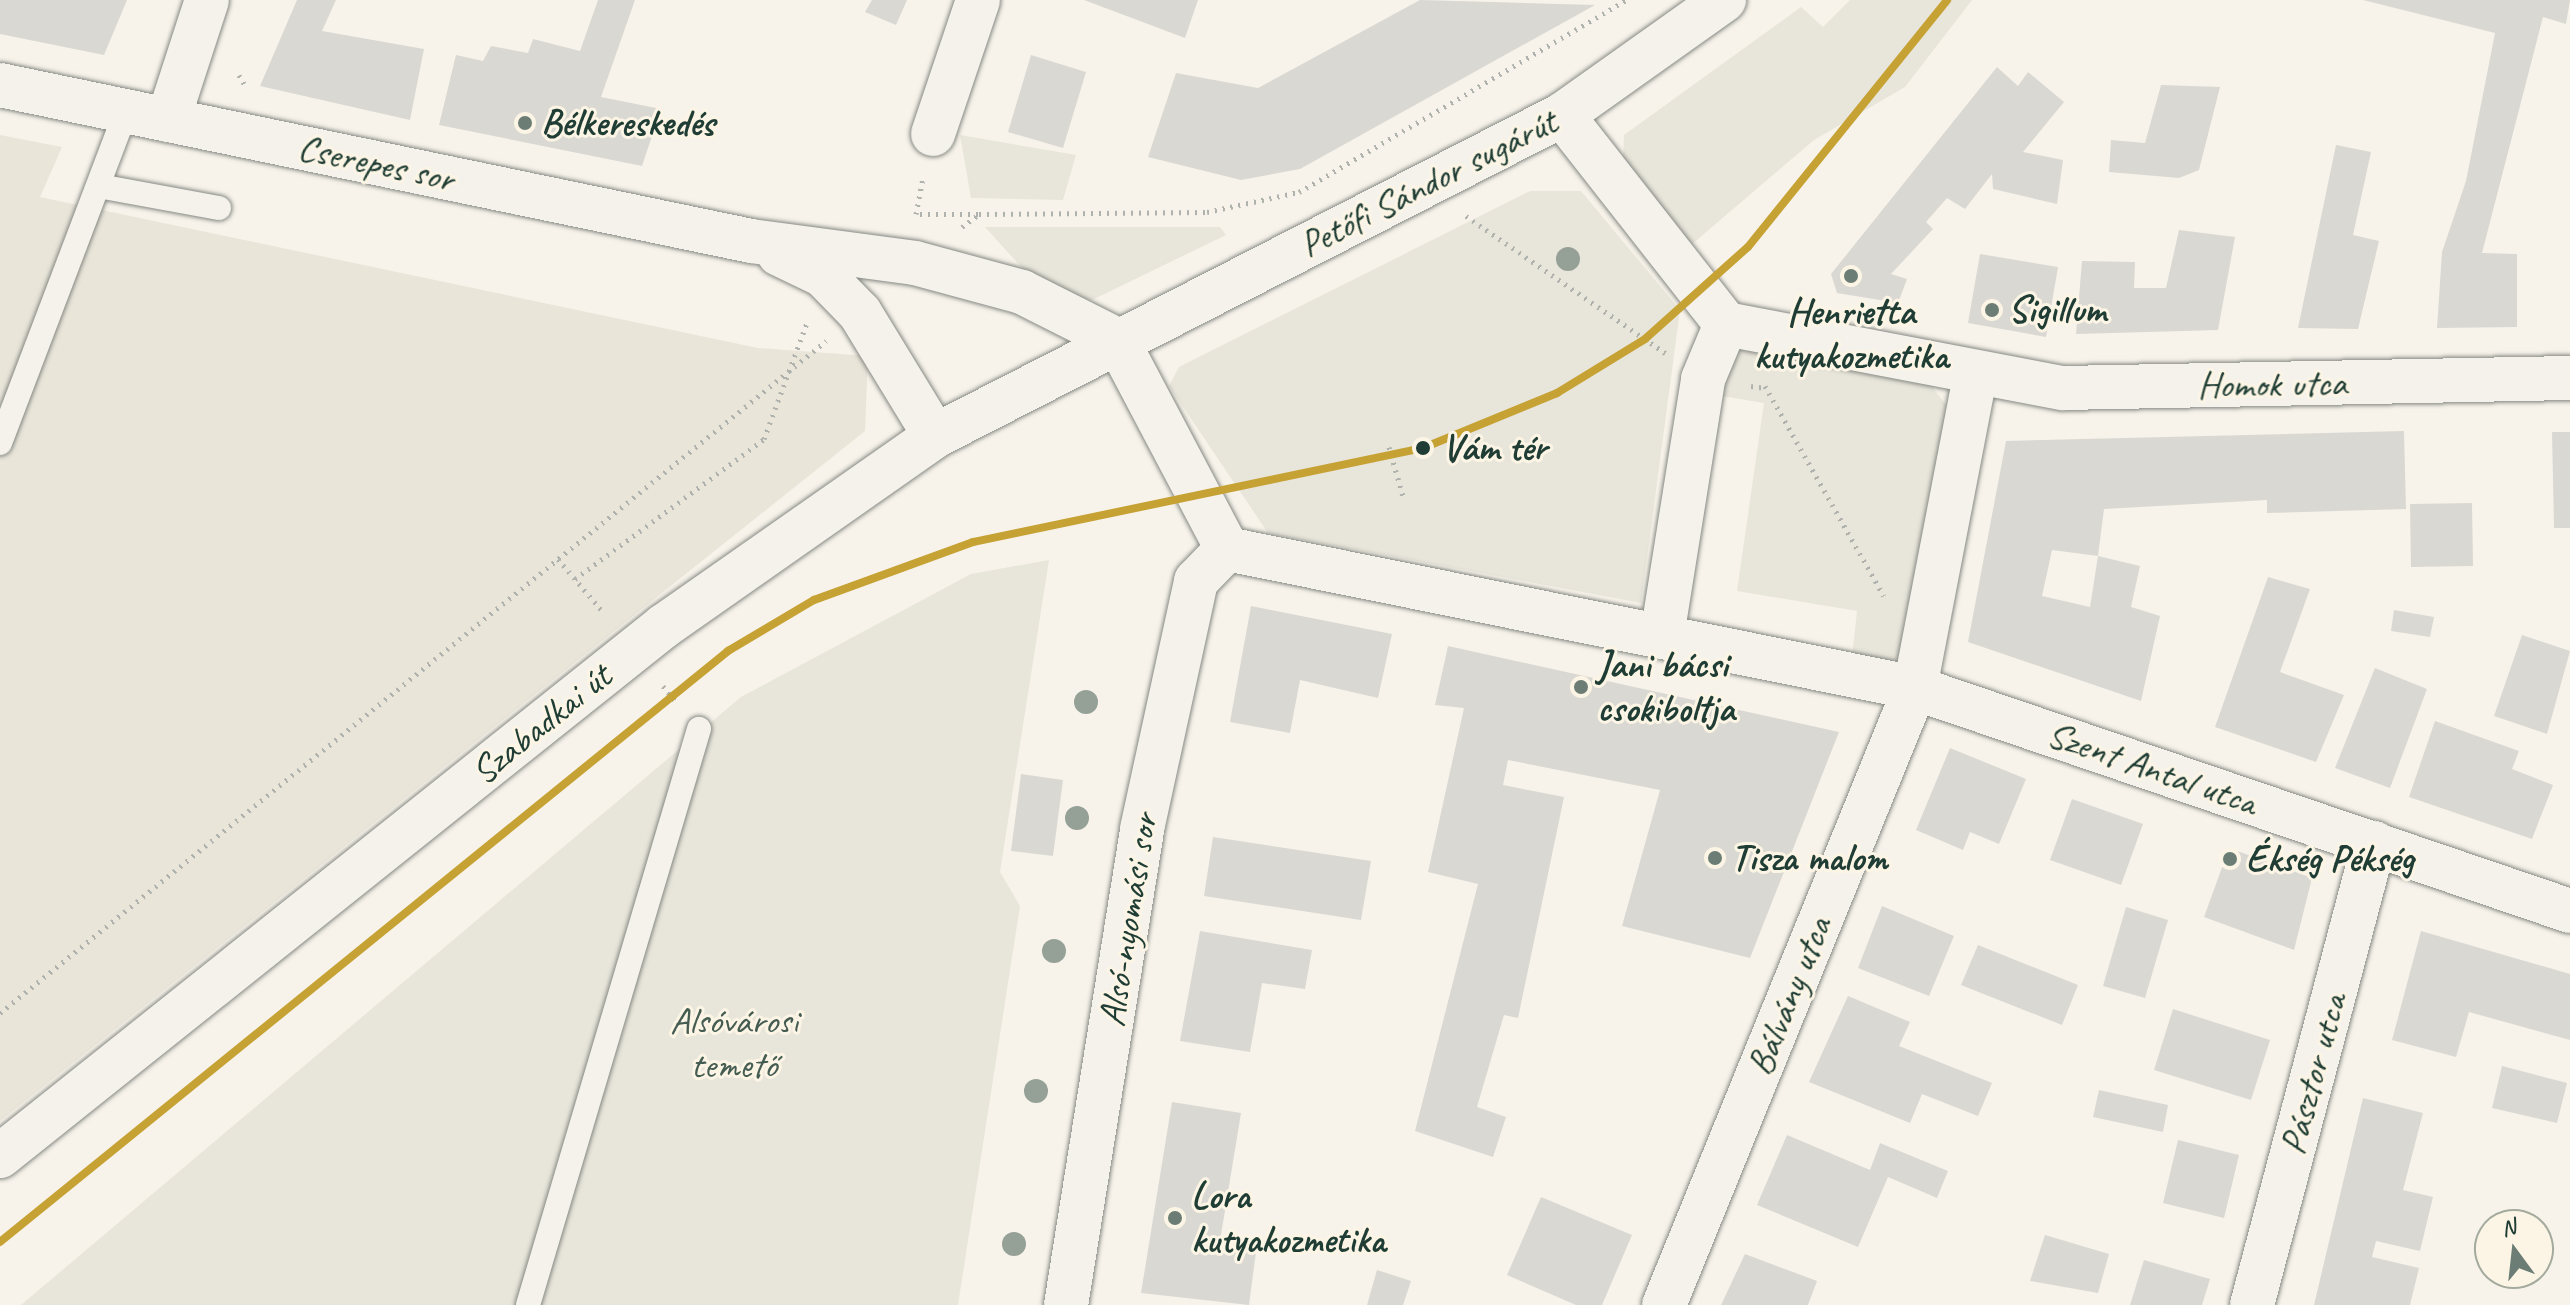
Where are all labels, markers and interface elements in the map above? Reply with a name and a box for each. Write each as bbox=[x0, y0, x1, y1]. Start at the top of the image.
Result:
street label: Petőfi Sándor sugárút bbox=[1292, 99, 1564, 267]
place label: Bélkereskedés bbox=[541, 100, 714, 146]
marker: Bélkereskedés bbox=[516, 114, 534, 132]
street label: Cserepes sor bbox=[294, 124, 458, 202]
marker: Henrietta kutyakozmetika bbox=[1842, 267, 1860, 285]
place label: Sigillum bbox=[2008, 287, 2106, 333]
place label: Henrietta kutyakozmetika bbox=[1754, 289, 1948, 378]
marker: Sigillum bbox=[1983, 301, 2001, 319]
street label: Homok utca bbox=[2198, 360, 2346, 408]
place label: Vám tér bbox=[1442, 425, 1547, 471]
marker: Vám tér bbox=[1411, 436, 1435, 460]
place label: Jani bácsi csokiboltja bbox=[1597, 642, 1735, 732]
street label: Szabadkai út bbox=[462, 654, 620, 794]
marker: Jani bácsi csokiboltja bbox=[1572, 678, 1590, 696]
street label: Szent Antal utca bbox=[2041, 711, 2263, 825]
street label: Alsó-nyomási sor bbox=[1089, 810, 1167, 1030]
place label: Tisza malom bbox=[1731, 835, 1887, 881]
place label: Ékség Pékség bbox=[2246, 836, 2414, 882]
marker: Tisza malom bbox=[1706, 849, 1724, 867]
marker: Ékség Pékség bbox=[2221, 850, 2239, 868]
street label: Bálvány utca bbox=[1737, 910, 1841, 1082]
street label: Pásztor utca bbox=[2270, 989, 2356, 1159]
park label: Alsóvárosi temető bbox=[670, 998, 798, 1088]
place label: Lora kutyakozmetika bbox=[1191, 1173, 1385, 1262]
marker: Lora kutyakozmetika bbox=[1166, 1209, 1184, 1227]
north arrow bbox=[2474, 1209, 2554, 1289]
text: N bbox=[2498, 1212, 2519, 1243]

